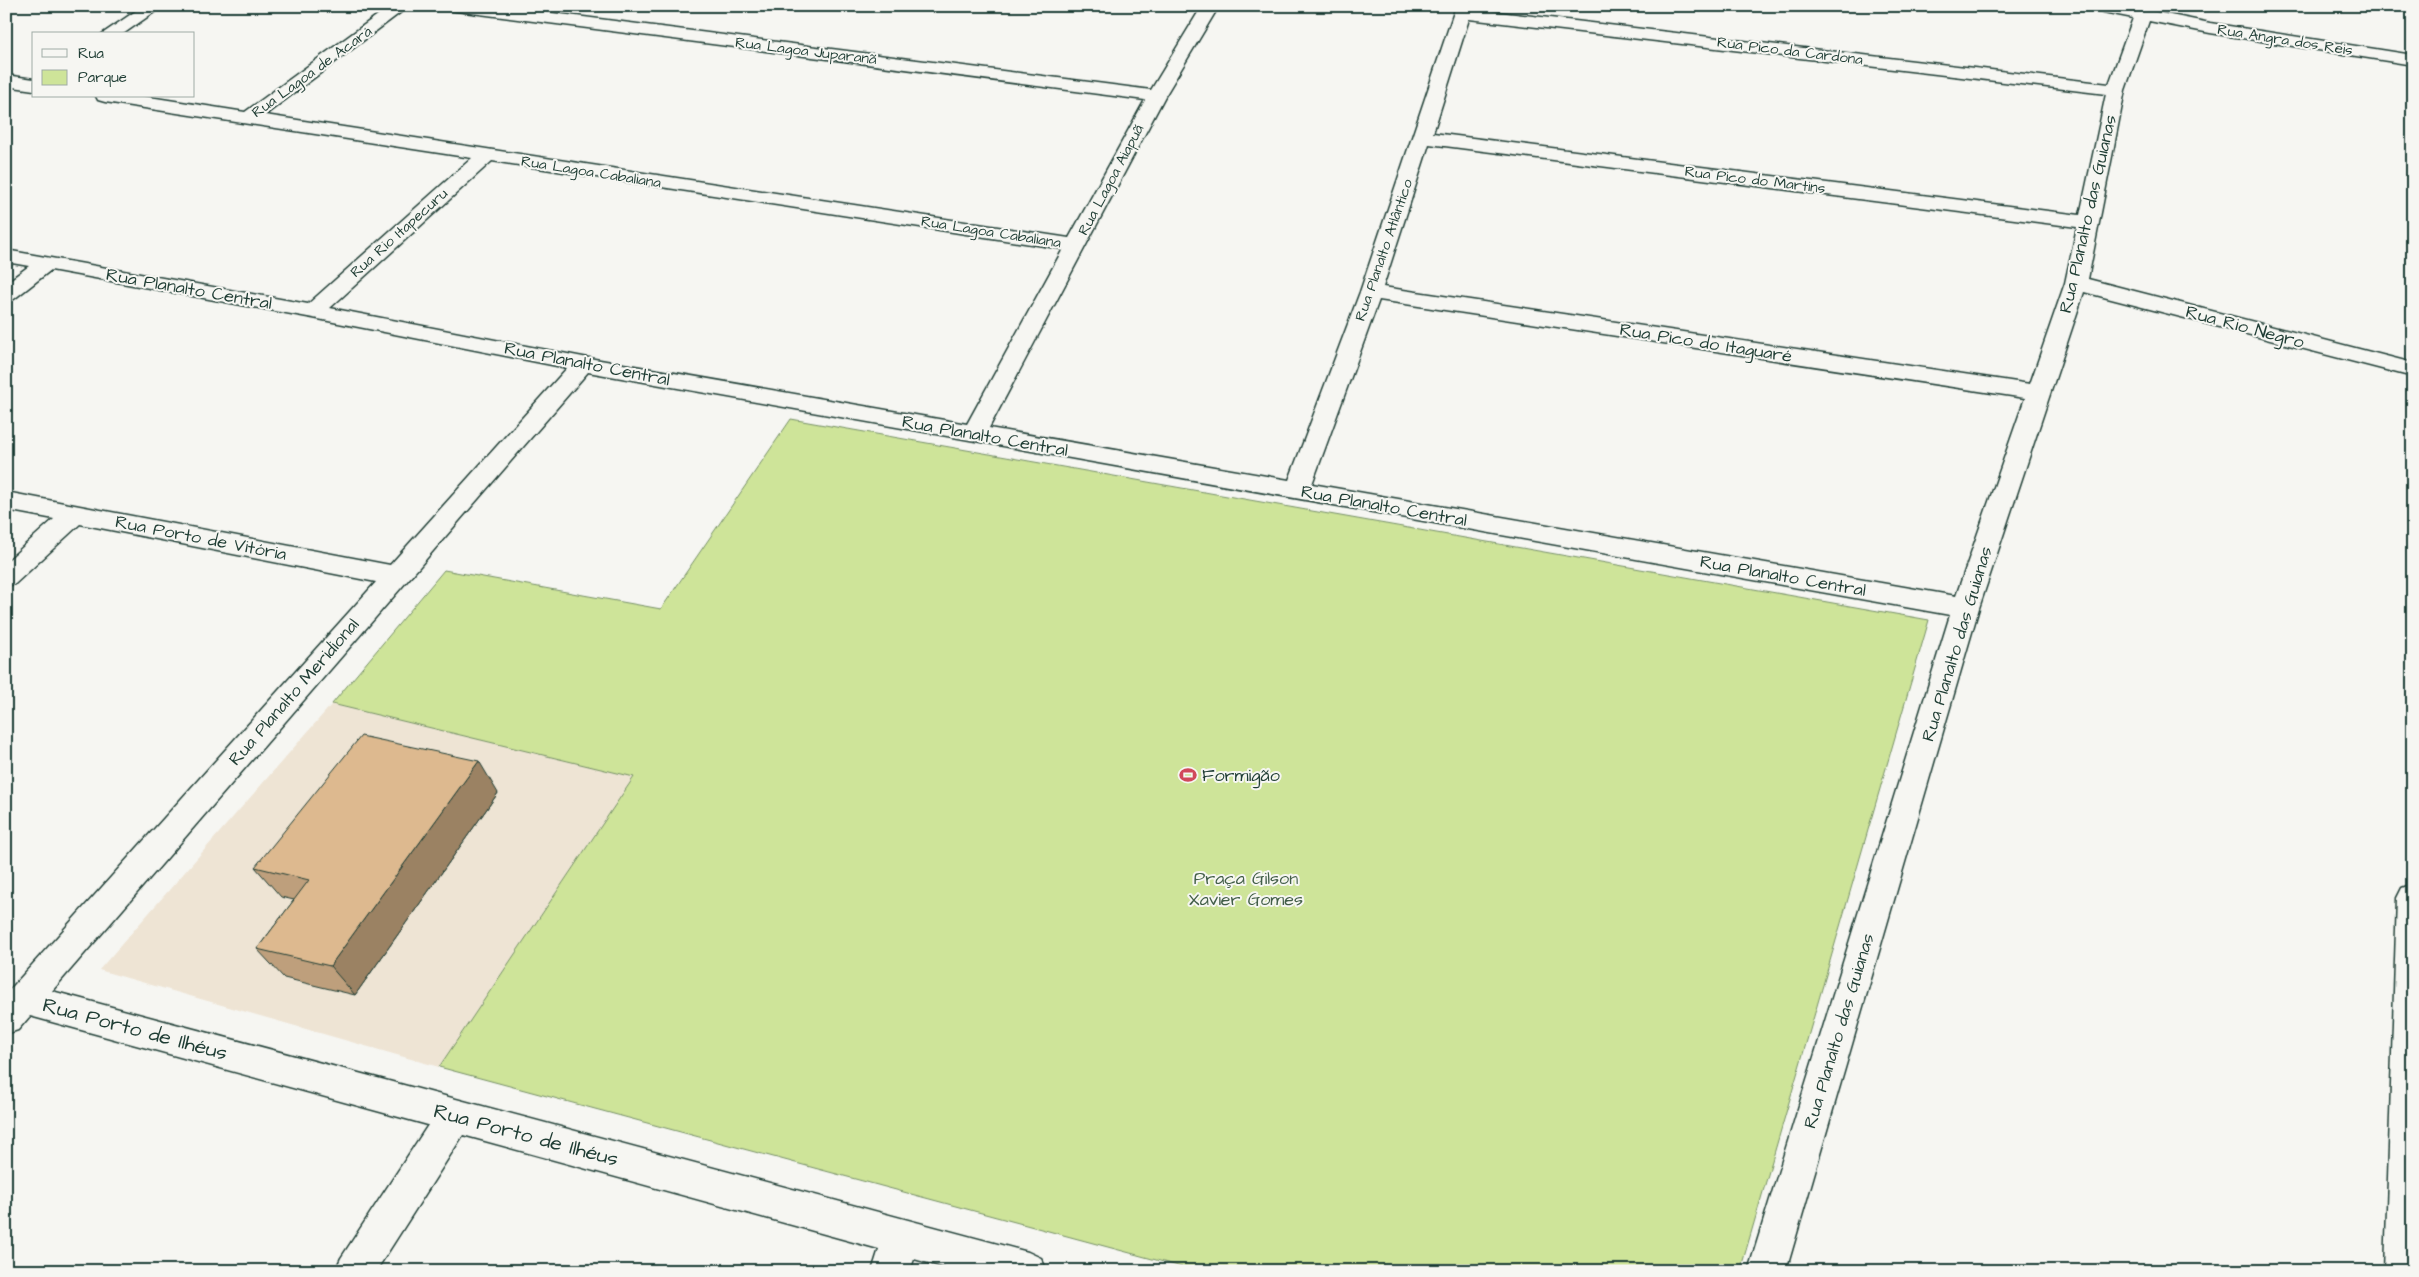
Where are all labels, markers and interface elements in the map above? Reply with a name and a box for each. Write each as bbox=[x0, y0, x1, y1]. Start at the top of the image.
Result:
street label: Rua Angra dos Reis bbox=[2216, 19, 2355, 62]
street label: Rua Lagoa de Acará bbox=[247, 21, 377, 124]
legend bbox=[32, 32, 195, 98]
street label: Rua Lagoa Juparanã bbox=[734, 32, 878, 71]
street label: Rua Pico da Cardona bbox=[1716, 32, 1865, 70]
text: Rua bbox=[78, 43, 104, 64]
text: Parque bbox=[78, 67, 127, 88]
street label: Rua Planalto das Guianas bbox=[2053, 112, 2123, 316]
street label: Rua Lagoa Aiapuã bbox=[1073, 120, 1150, 240]
street label: Rua Lagoa Cabaliana bbox=[519, 151, 663, 194]
street label: Rua Pico do Martins bbox=[1683, 161, 1827, 199]
street label: Rua Planalto Atlântico bbox=[1350, 176, 1418, 324]
street label: Rua Rio Itapecuru bbox=[346, 183, 453, 283]
street label: Rua Lagoa Cabaliana bbox=[919, 211, 1063, 254]
street label: Rua Planalto Central bbox=[104, 262, 274, 316]
street label: Rua Rio Negro bbox=[2183, 299, 2307, 356]
street label: Rua Pico do Itaguaré bbox=[1618, 317, 1794, 370]
street label: Rua Planalto Central bbox=[502, 336, 672, 392]
street label: Rua Planalto Central bbox=[900, 409, 1070, 463]
street label: Rua Planalto Central bbox=[1299, 479, 1469, 533]
street label: Rua Porto de Vitória bbox=[113, 509, 289, 567]
street label: Rua Planalto das Guianas bbox=[1915, 543, 1999, 745]
street label: Rua Planalto Central bbox=[1698, 549, 1868, 603]
street label: Rua Planalto Meridional bbox=[223, 613, 365, 771]
place label: Formigão bbox=[1202, 763, 1280, 789]
sports icon: Formigão bbox=[1178, 765, 1198, 785]
park label: Praça Gilson Xavier Gomes bbox=[1189, 866, 1303, 912]
street label: Rua Planalto das Guianas bbox=[1797, 930, 1881, 1132]
street label: Rua Porto de Ilhéus bbox=[39, 990, 231, 1068]
street label: Rua Porto de Ilhéus bbox=[430, 1096, 622, 1174]

